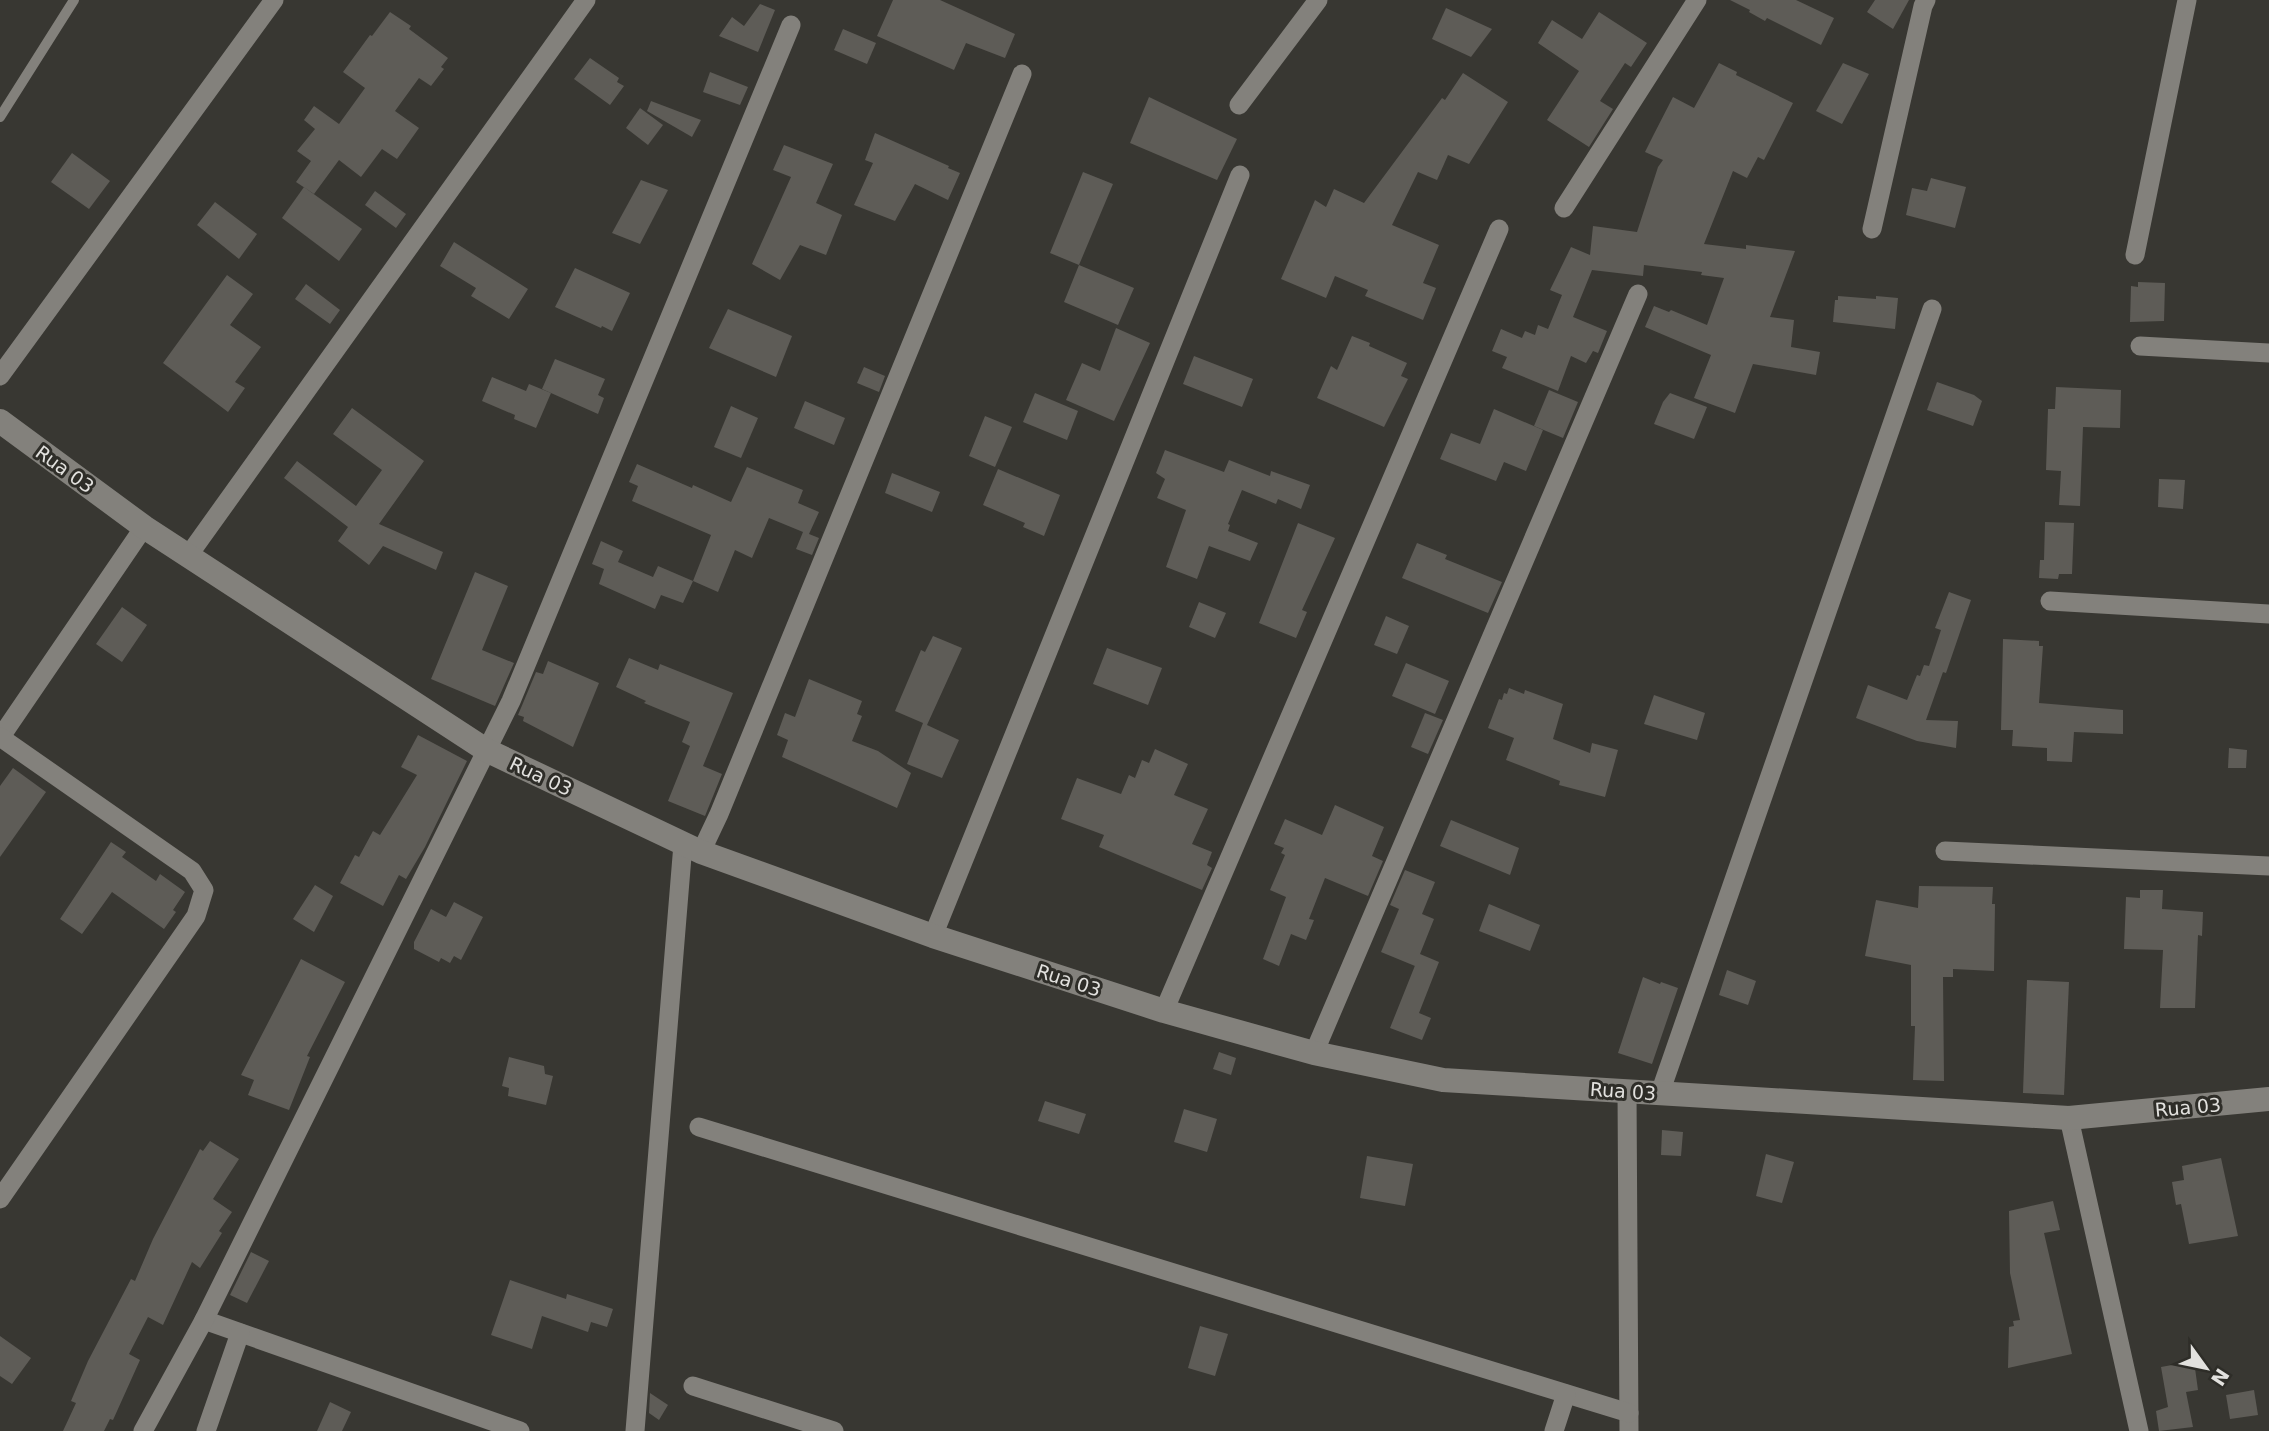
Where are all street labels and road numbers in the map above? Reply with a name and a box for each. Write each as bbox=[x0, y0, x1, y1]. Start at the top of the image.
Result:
street label: Rua 03 bbox=[32, 441, 98, 497]
street label: Rua 03 bbox=[506, 752, 576, 800]
street label: Rua 03 bbox=[1034, 959, 1104, 1001]
street label: Rua 03 bbox=[1589, 1078, 1657, 1104]
street label: Rua 03 bbox=[2154, 1093, 2222, 1121]

